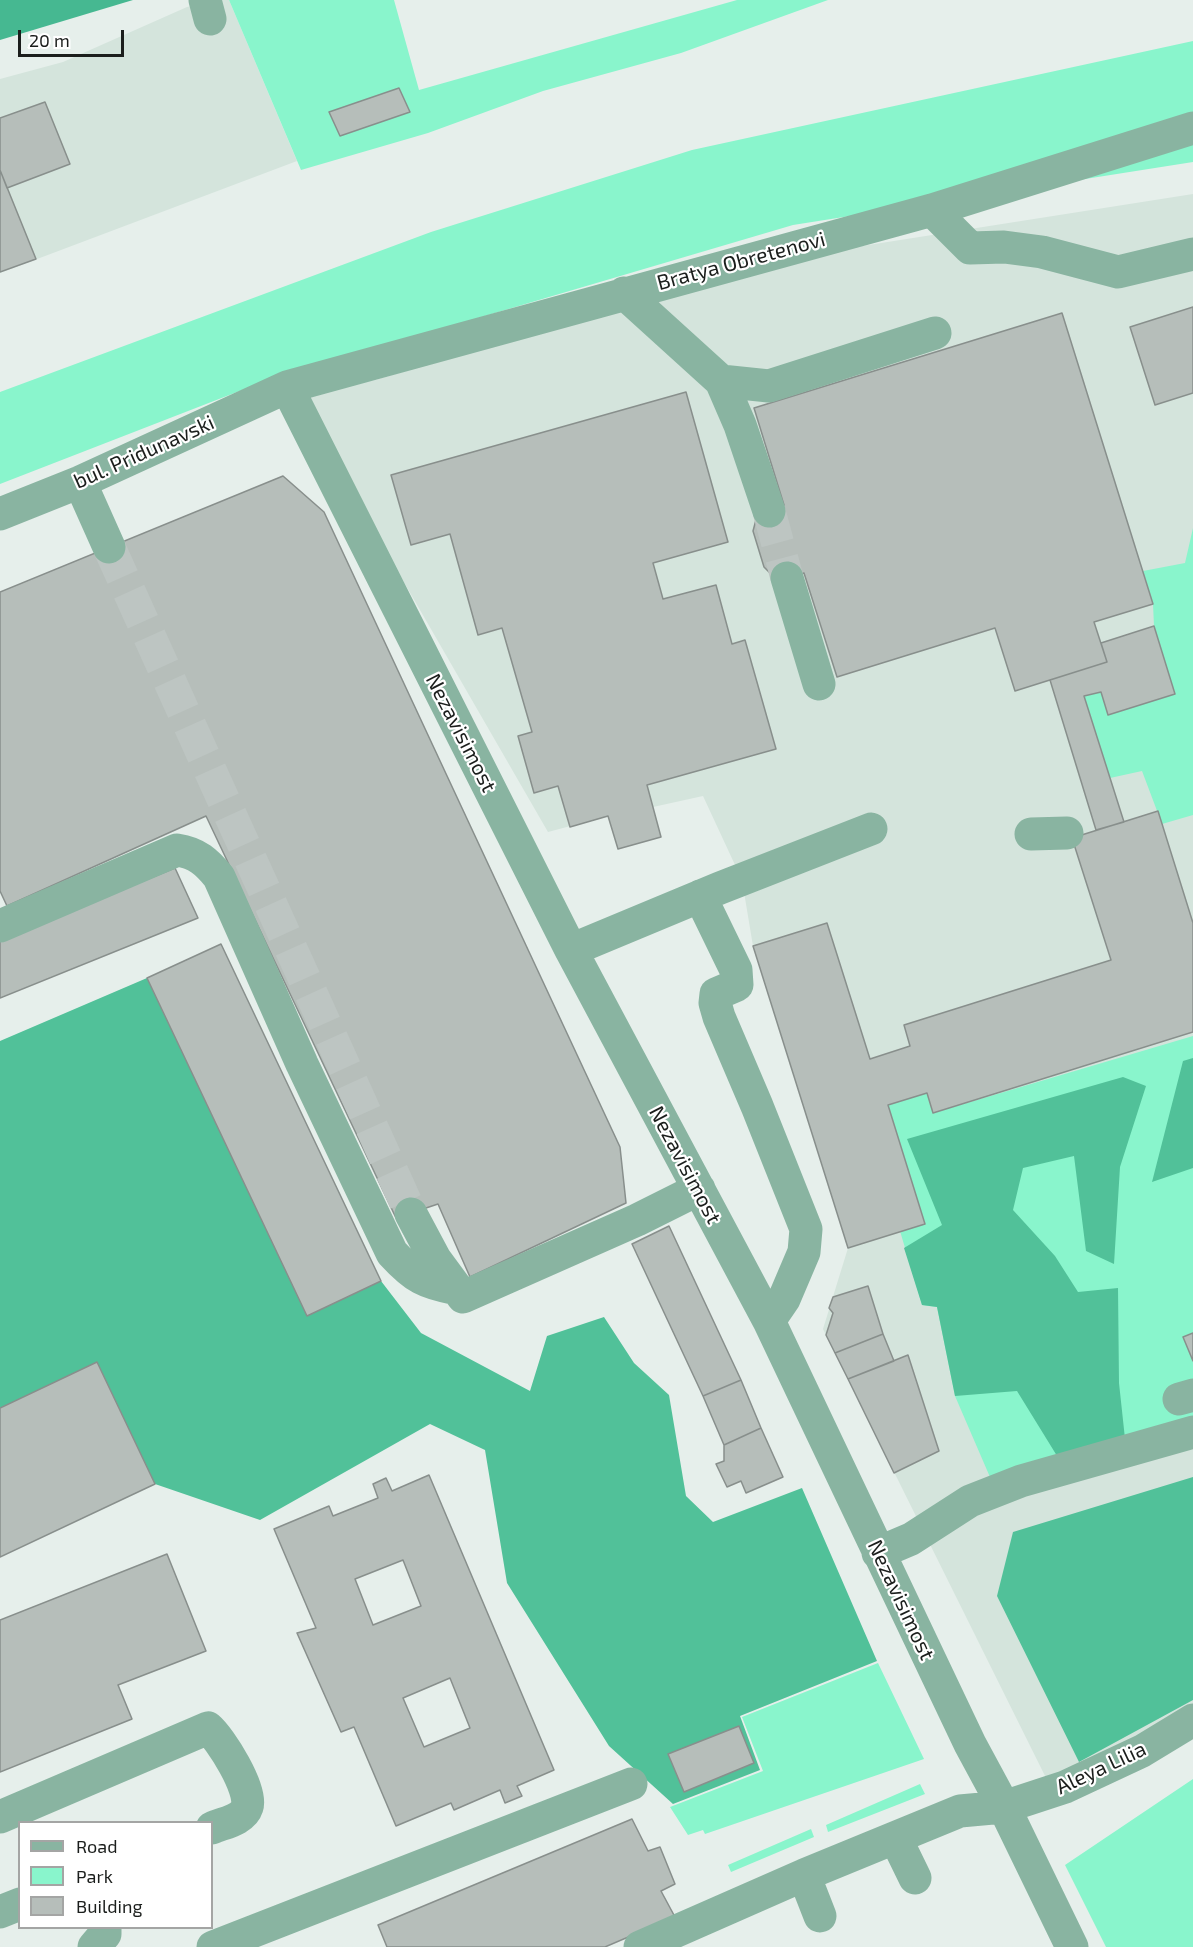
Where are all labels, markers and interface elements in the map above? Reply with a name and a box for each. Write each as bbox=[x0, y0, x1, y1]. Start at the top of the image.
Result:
scale bar bbox=[21, 18, 128, 56]
text: 20 m bbox=[29, 29, 70, 51]
street label: Bratya Obretenovi bbox=[654, 226, 828, 296]
street label: bul. Pridunavski bbox=[70, 410, 218, 494]
street label: Nezavisimost bbox=[420, 670, 502, 796]
street label: Nezavisimost bbox=[643, 1102, 727, 1228]
street label: Nezavisimost bbox=[862, 1536, 940, 1664]
street label: Aleya Lilia bbox=[1052, 1736, 1150, 1800]
legend bbox=[18, 1821, 213, 1929]
text: Road bbox=[76, 1835, 117, 1857]
text: Park bbox=[76, 1865, 113, 1887]
text: Building bbox=[76, 1895, 143, 1917]

